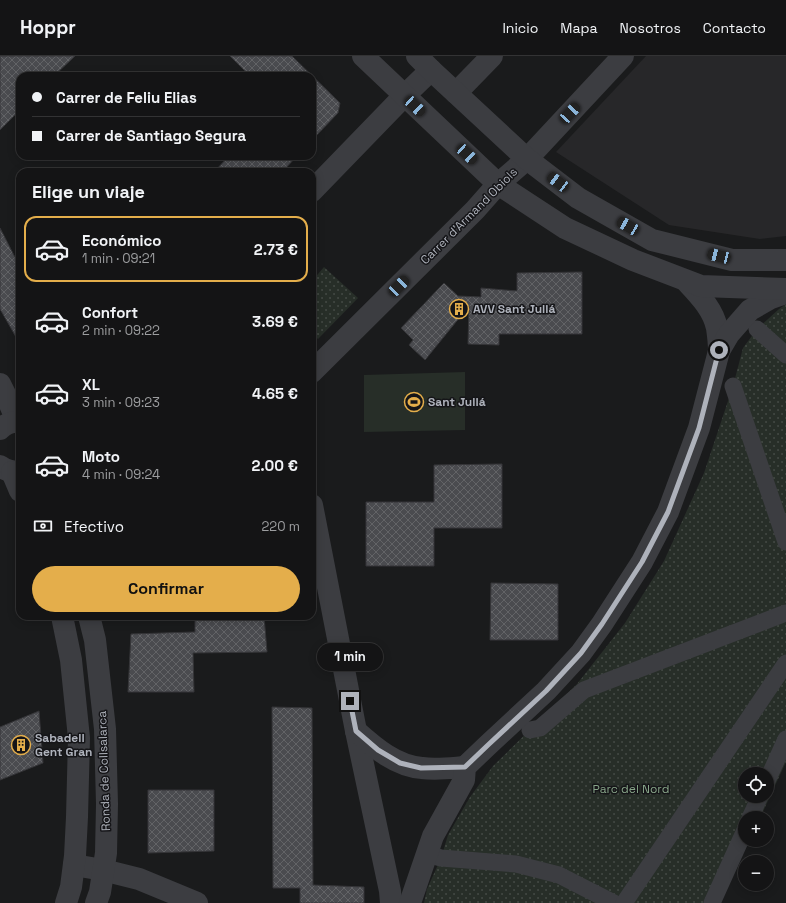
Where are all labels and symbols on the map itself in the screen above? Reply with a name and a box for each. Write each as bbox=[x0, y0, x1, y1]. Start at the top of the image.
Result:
car bbox=[402, 93, 428, 119]
car bbox=[557, 100, 583, 126]
car bbox=[454, 141, 480, 167]
street label: Carrer d'Armand Obiols bbox=[417, 164, 521, 268]
car bbox=[545, 170, 571, 194]
car bbox=[615, 215, 641, 237]
car bbox=[706, 247, 732, 265]
car bbox=[386, 273, 412, 299]
building icon: AVV Sant Juliá bbox=[448, 298, 470, 320]
place label: AVV Sant Juliá bbox=[473, 301, 555, 317]
route start bbox=[710, 341, 728, 359]
sports icon: Sant Juliá bbox=[403, 391, 425, 413]
place label: Sant Juliá bbox=[428, 394, 486, 410]
callout: 1 min bbox=[317, 643, 383, 671]
route end bbox=[341, 692, 359, 710]
street label: Ronda de Collsalarca bbox=[94, 710, 114, 831]
place label: Sabadell Gent Gran bbox=[35, 730, 93, 760]
building icon: Sabadell Gent Gran bbox=[10, 734, 32, 756]
park label: Parc del Nord bbox=[593, 781, 669, 797]

